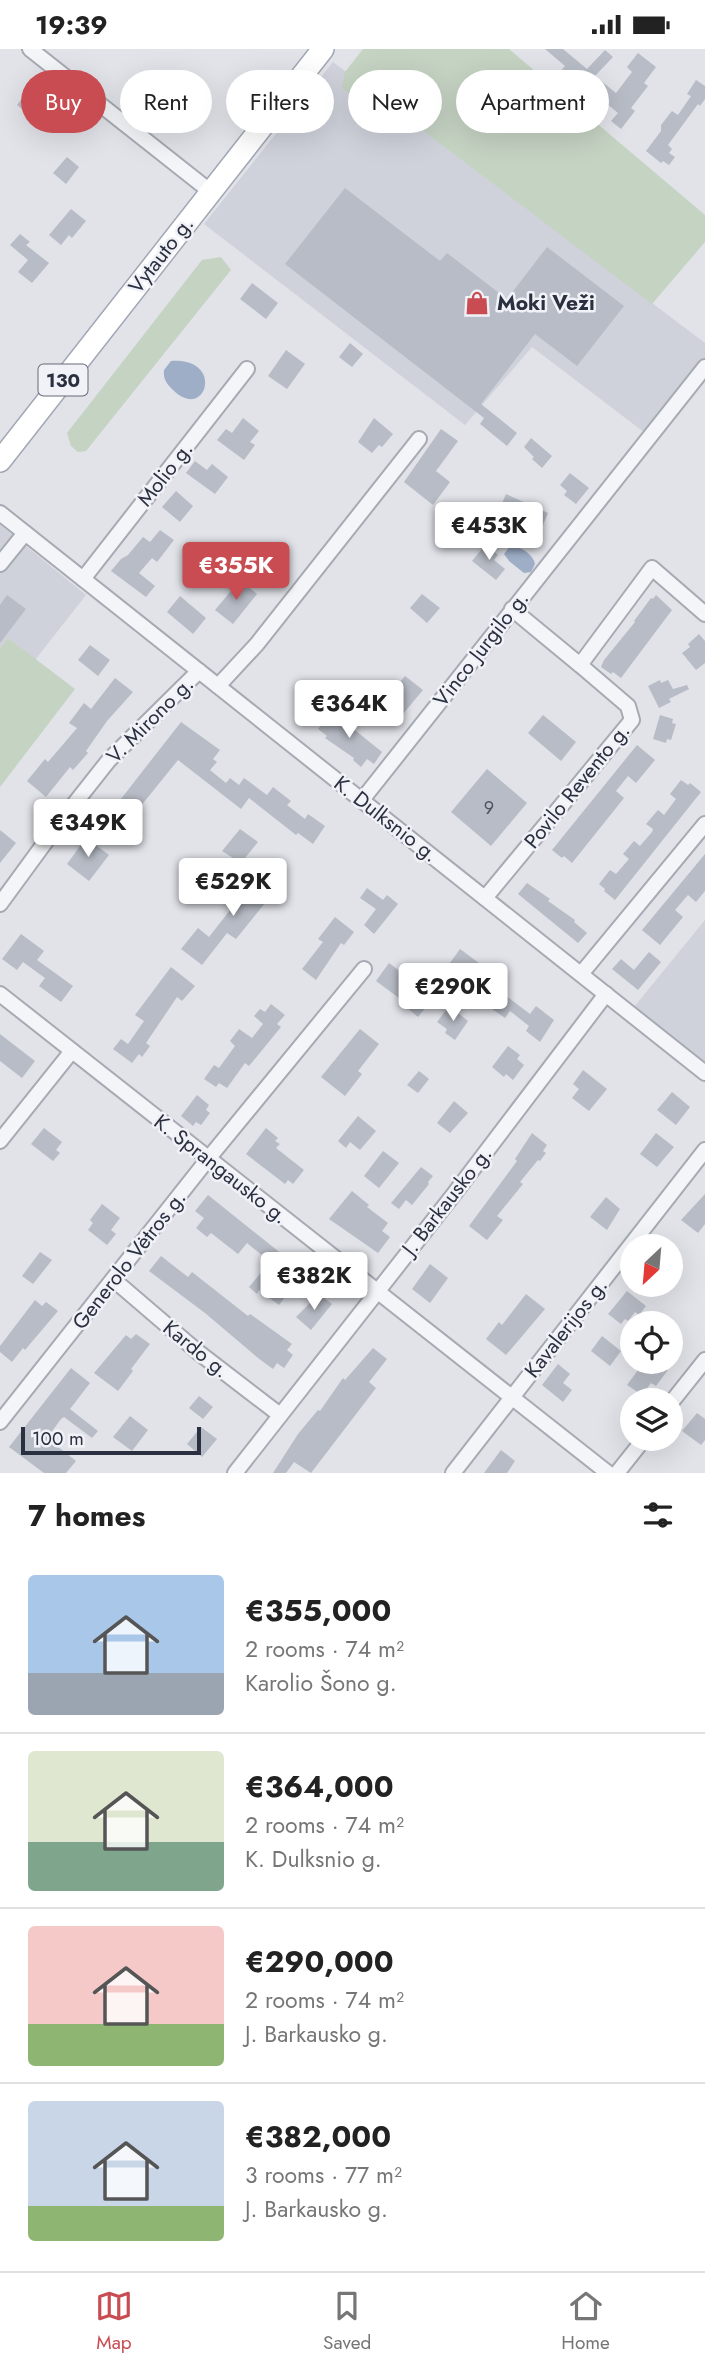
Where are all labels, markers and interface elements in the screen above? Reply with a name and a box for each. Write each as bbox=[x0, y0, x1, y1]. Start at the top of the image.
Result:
text: 19:39 bbox=[35, 6, 108, 44]
chip: Buy bbox=[21, 70, 106, 133]
chip: Rent bbox=[120, 70, 212, 133]
chip: Filters bbox=[226, 70, 334, 133]
chip: New bbox=[348, 70, 442, 133]
chip: Apartment bbox=[456, 70, 609, 133]
street label: Vytauto g. bbox=[121, 210, 201, 300]
place label: Moki Veži bbox=[497, 288, 595, 318]
shop icon: Moki Veži bbox=[463, 289, 491, 317]
road number: 130 bbox=[38, 365, 88, 395]
street label: Molio g. bbox=[130, 435, 200, 513]
pin: €453K bbox=[440, 503, 538, 562]
text: €453K bbox=[451, 508, 527, 542]
pin: €355K bbox=[187, 543, 285, 602]
text: €355K bbox=[198, 548, 274, 582]
street label: Vinco Jurgilo g. bbox=[426, 585, 536, 713]
street label: V. Mirono g. bbox=[100, 670, 200, 770]
pin: €364K bbox=[300, 681, 398, 740]
text: €364K bbox=[311, 686, 387, 720]
street label: Povilo Revento g. bbox=[517, 717, 637, 855]
street label: K. Dulksnio g. bbox=[328, 769, 444, 869]
house number: 9 bbox=[484, 795, 494, 821]
pin: €349K bbox=[39, 799, 137, 859]
text: €349K bbox=[50, 805, 126, 839]
pin: €529K bbox=[184, 859, 282, 918]
text: €529K bbox=[195, 864, 271, 898]
pin: €290K bbox=[404, 963, 502, 1023]
text: €290K bbox=[415, 969, 491, 1003]
street label: K. Sprangausko g. bbox=[148, 1107, 294, 1231]
street label: J. Barkausko g. bbox=[393, 1140, 499, 1264]
street label: Generolo Vėtros g. bbox=[65, 1184, 193, 1336]
north arrow bbox=[620, 1234, 682, 1297]
map controls bbox=[620, 1234, 683, 1451]
pin: €382K bbox=[265, 1253, 363, 1312]
text: €382K bbox=[277, 1258, 351, 1292]
street label: Kavalerijos g. bbox=[517, 1272, 615, 1384]
button: locate bbox=[620, 1311, 683, 1374]
street label: Kardo g. bbox=[157, 1313, 235, 1385]
button: layers bbox=[620, 1388, 683, 1451]
scale bar bbox=[21, 1424, 201, 1456]
text: 100 m bbox=[32, 1425, 84, 1452]
text: 7 homes bbox=[28, 1494, 145, 1537]
icon: filters bbox=[639, 1496, 677, 1534]
text: €355,000 bbox=[245, 1589, 391, 1632]
icon: home bbox=[84, 1603, 168, 1687]
text: 2 rooms · 74 m² bbox=[245, 1632, 404, 1666]
text: Karolio Šono g. bbox=[245, 1666, 397, 1700]
text: €364,000 bbox=[245, 1765, 394, 1808]
icon: home bbox=[84, 1779, 168, 1863]
text: 2 rooms · 74 m² bbox=[245, 1808, 404, 1842]
text: K. Dulksnio g. bbox=[245, 1842, 382, 1876]
text: €290,000 bbox=[245, 1940, 394, 1983]
icon: home bbox=[84, 1954, 168, 2038]
text: 2 rooms · 74 m² bbox=[245, 1983, 404, 2017]
text: J. Barkausko g. bbox=[245, 2017, 388, 2051]
text: €382,000 bbox=[245, 2115, 391, 2158]
icon: home bbox=[84, 2129, 168, 2213]
text: 3 rooms · 77 m² bbox=[245, 2158, 402, 2192]
text: J. Barkausko g. bbox=[245, 2192, 388, 2226]
tab: Map bbox=[95, 2287, 133, 2356]
tab: Saved bbox=[323, 2287, 371, 2356]
tab: Home bbox=[561, 2287, 610, 2356]

